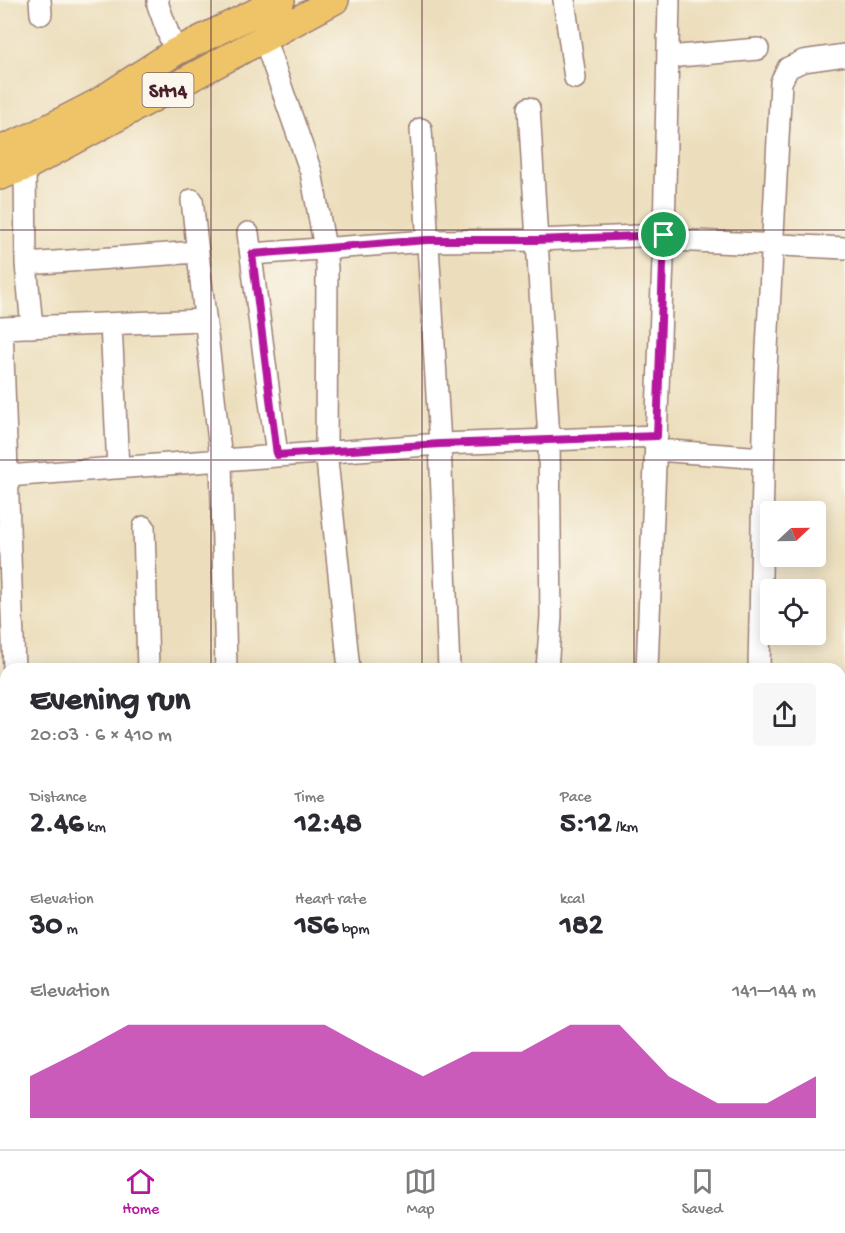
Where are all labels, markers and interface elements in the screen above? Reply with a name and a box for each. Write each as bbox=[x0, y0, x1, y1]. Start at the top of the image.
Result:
road number: SH14 bbox=[142, 73, 194, 107]
pin bbox=[638, 209, 689, 260]
icon: arrive bbox=[647, 218, 680, 251]
north arrow bbox=[760, 501, 826, 567]
map controls bbox=[760, 501, 826, 645]
button: locate bbox=[760, 579, 826, 645]
text: Evening run bbox=[30, 683, 190, 721]
button: share bbox=[753, 683, 816, 746]
text: 20:03 · 6 × 410 m bbox=[30, 725, 172, 748]
text: Distance bbox=[30, 789, 87, 808]
text: Time bbox=[295, 789, 324, 808]
text: Pace bbox=[560, 789, 591, 808]
text: 2.46 bbox=[30, 808, 84, 843]
text: 12:48 bbox=[295, 808, 362, 843]
text: 5:12 bbox=[560, 808, 612, 843]
text: km bbox=[84, 819, 106, 838]
text: /km bbox=[612, 819, 638, 838]
text: Elevation bbox=[30, 891, 94, 910]
text: Heart rate bbox=[295, 891, 367, 910]
text: kcal bbox=[560, 891, 585, 910]
text: 30 bbox=[30, 910, 63, 945]
text: 156 bbox=[295, 910, 338, 945]
text: 182 bbox=[560, 910, 603, 945]
text: m bbox=[63, 921, 78, 940]
text: bpm bbox=[338, 921, 370, 940]
text: Elevation bbox=[30, 981, 110, 1004]
text: 141–144 m bbox=[732, 981, 816, 1004]
tab: Home bbox=[122, 1165, 159, 1220]
tab: Map bbox=[404, 1165, 437, 1220]
tab: Saved bbox=[682, 1165, 723, 1220]

